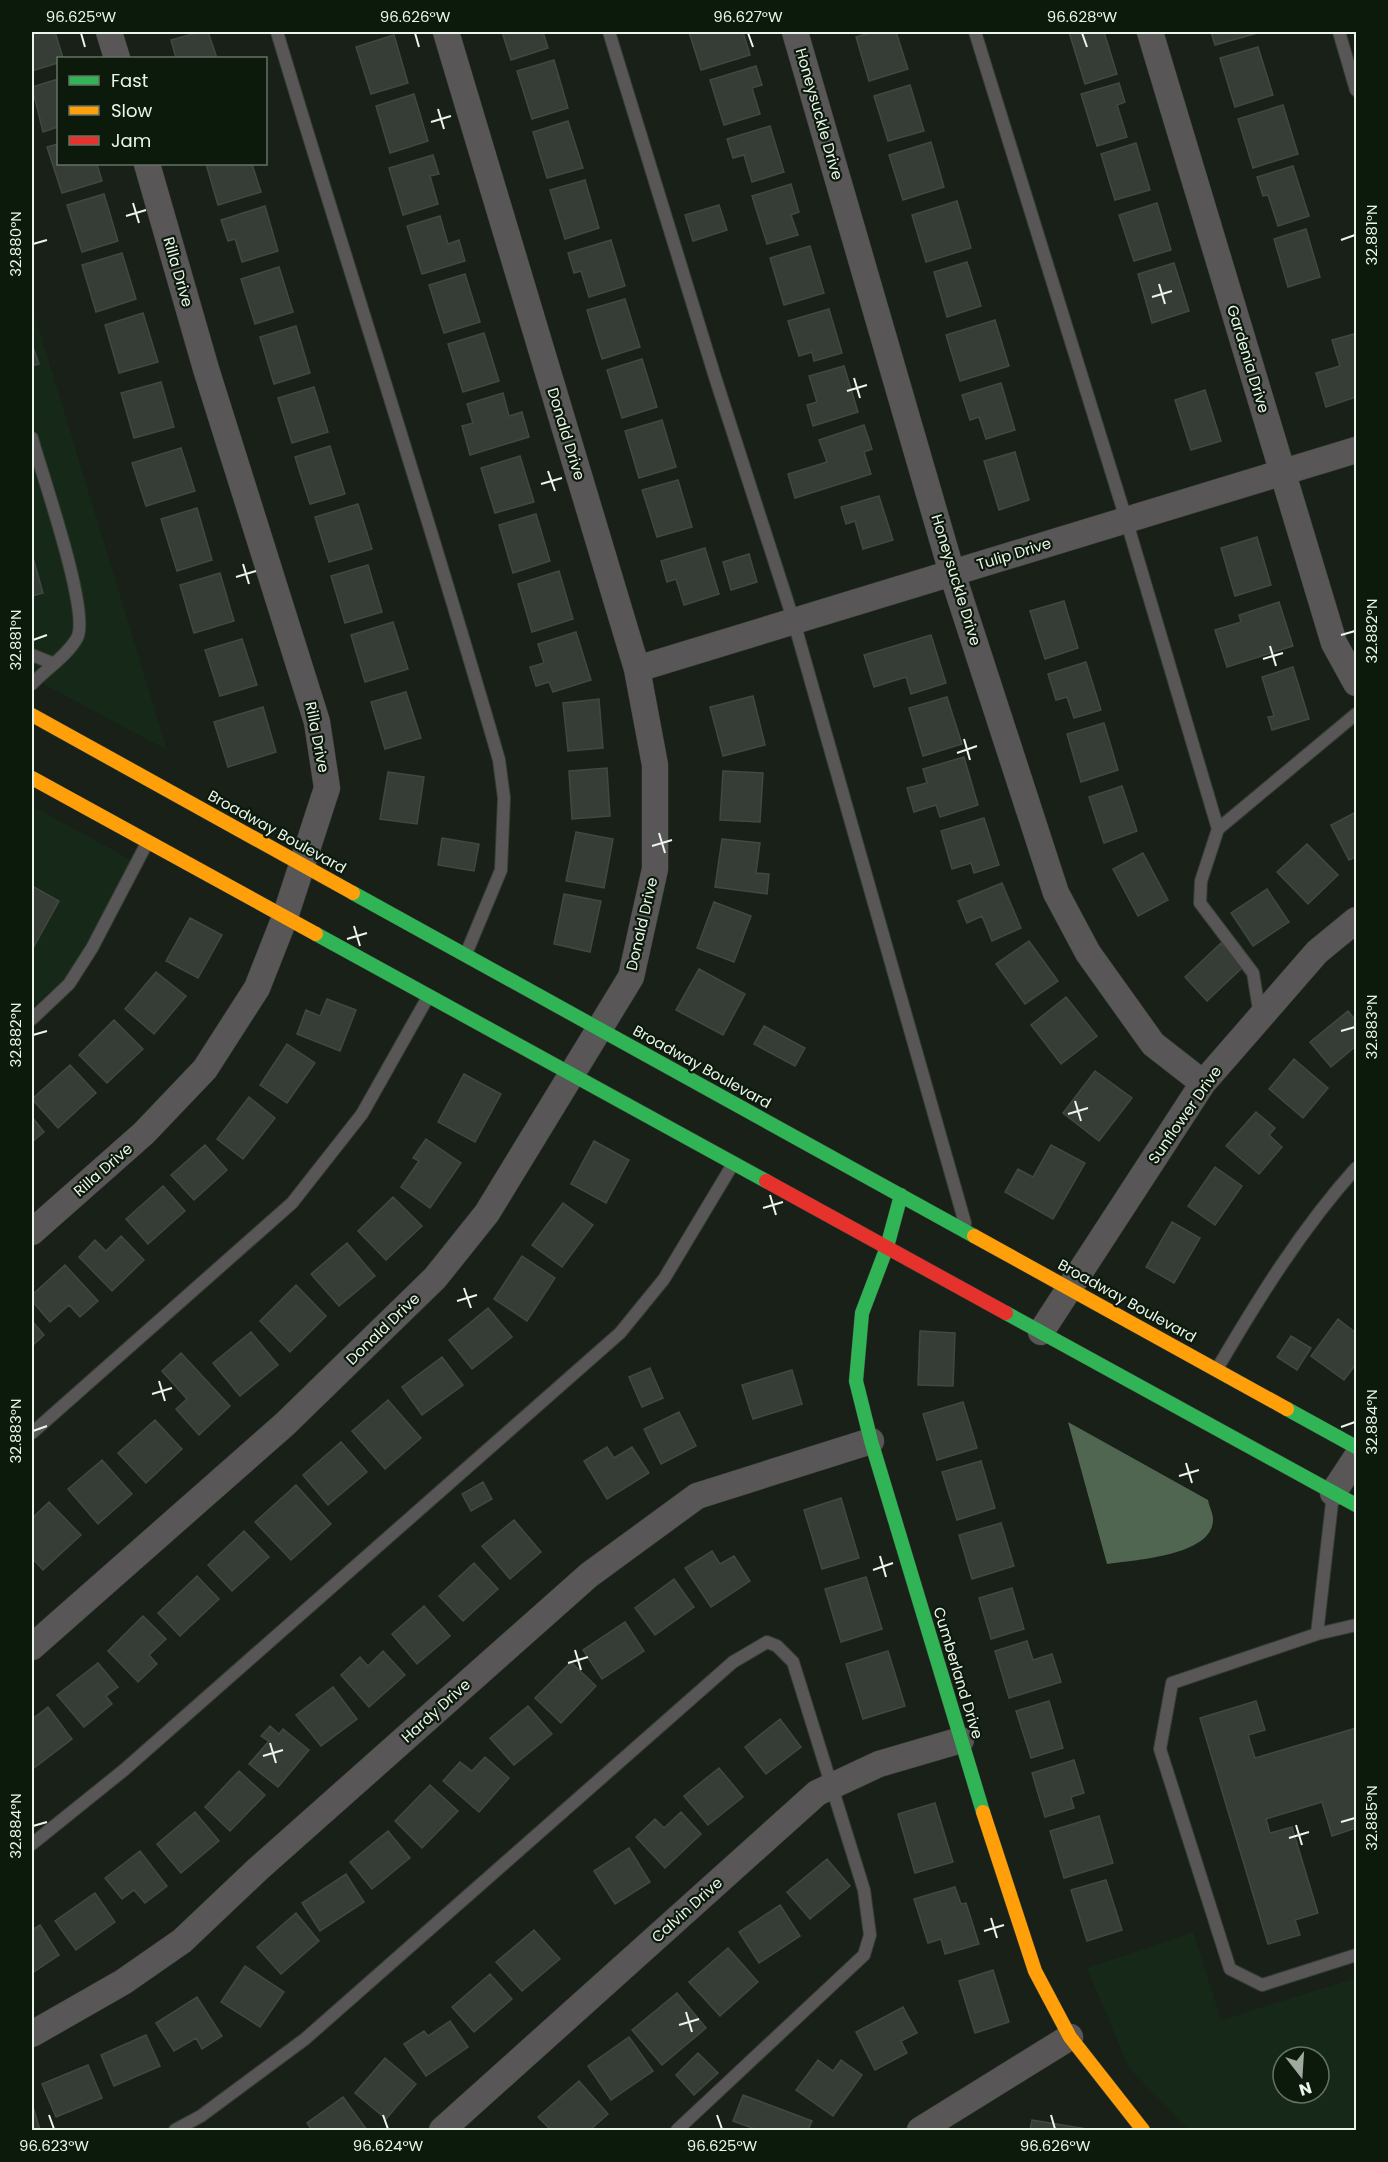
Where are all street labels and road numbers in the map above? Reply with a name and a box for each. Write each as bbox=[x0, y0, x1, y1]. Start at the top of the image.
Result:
street label: Honeysuckle Drive bbox=[791, 46, 848, 182]
street label: Rilla Drive bbox=[158, 234, 198, 309]
street label: Gardenia Drive bbox=[1222, 302, 1275, 415]
street label: Donald Drive bbox=[542, 385, 590, 483]
street label: Honeysuckle Drive bbox=[927, 512, 986, 648]
street label: Tulip Drive bbox=[974, 532, 1054, 575]
street label: Rilla Drive bbox=[300, 700, 335, 774]
street label: Broadway Boulevard bbox=[204, 785, 350, 878]
street label: Donald Drive bbox=[621, 875, 662, 973]
street label: Broadway Boulevard bbox=[629, 1020, 775, 1113]
street label: Sunflower Drive bbox=[1143, 1062, 1226, 1168]
street label: Rilla Drive bbox=[69, 1138, 137, 1201]
street label: Broadway Boulevard bbox=[1054, 1254, 1200, 1347]
street label: Donald Drive bbox=[341, 1288, 424, 1369]
street label: Cumberland Drive bbox=[928, 1604, 989, 1741]
street label: Hardy Drive bbox=[397, 1674, 475, 1747]
street label: Calvin Drive bbox=[647, 1872, 727, 1947]

